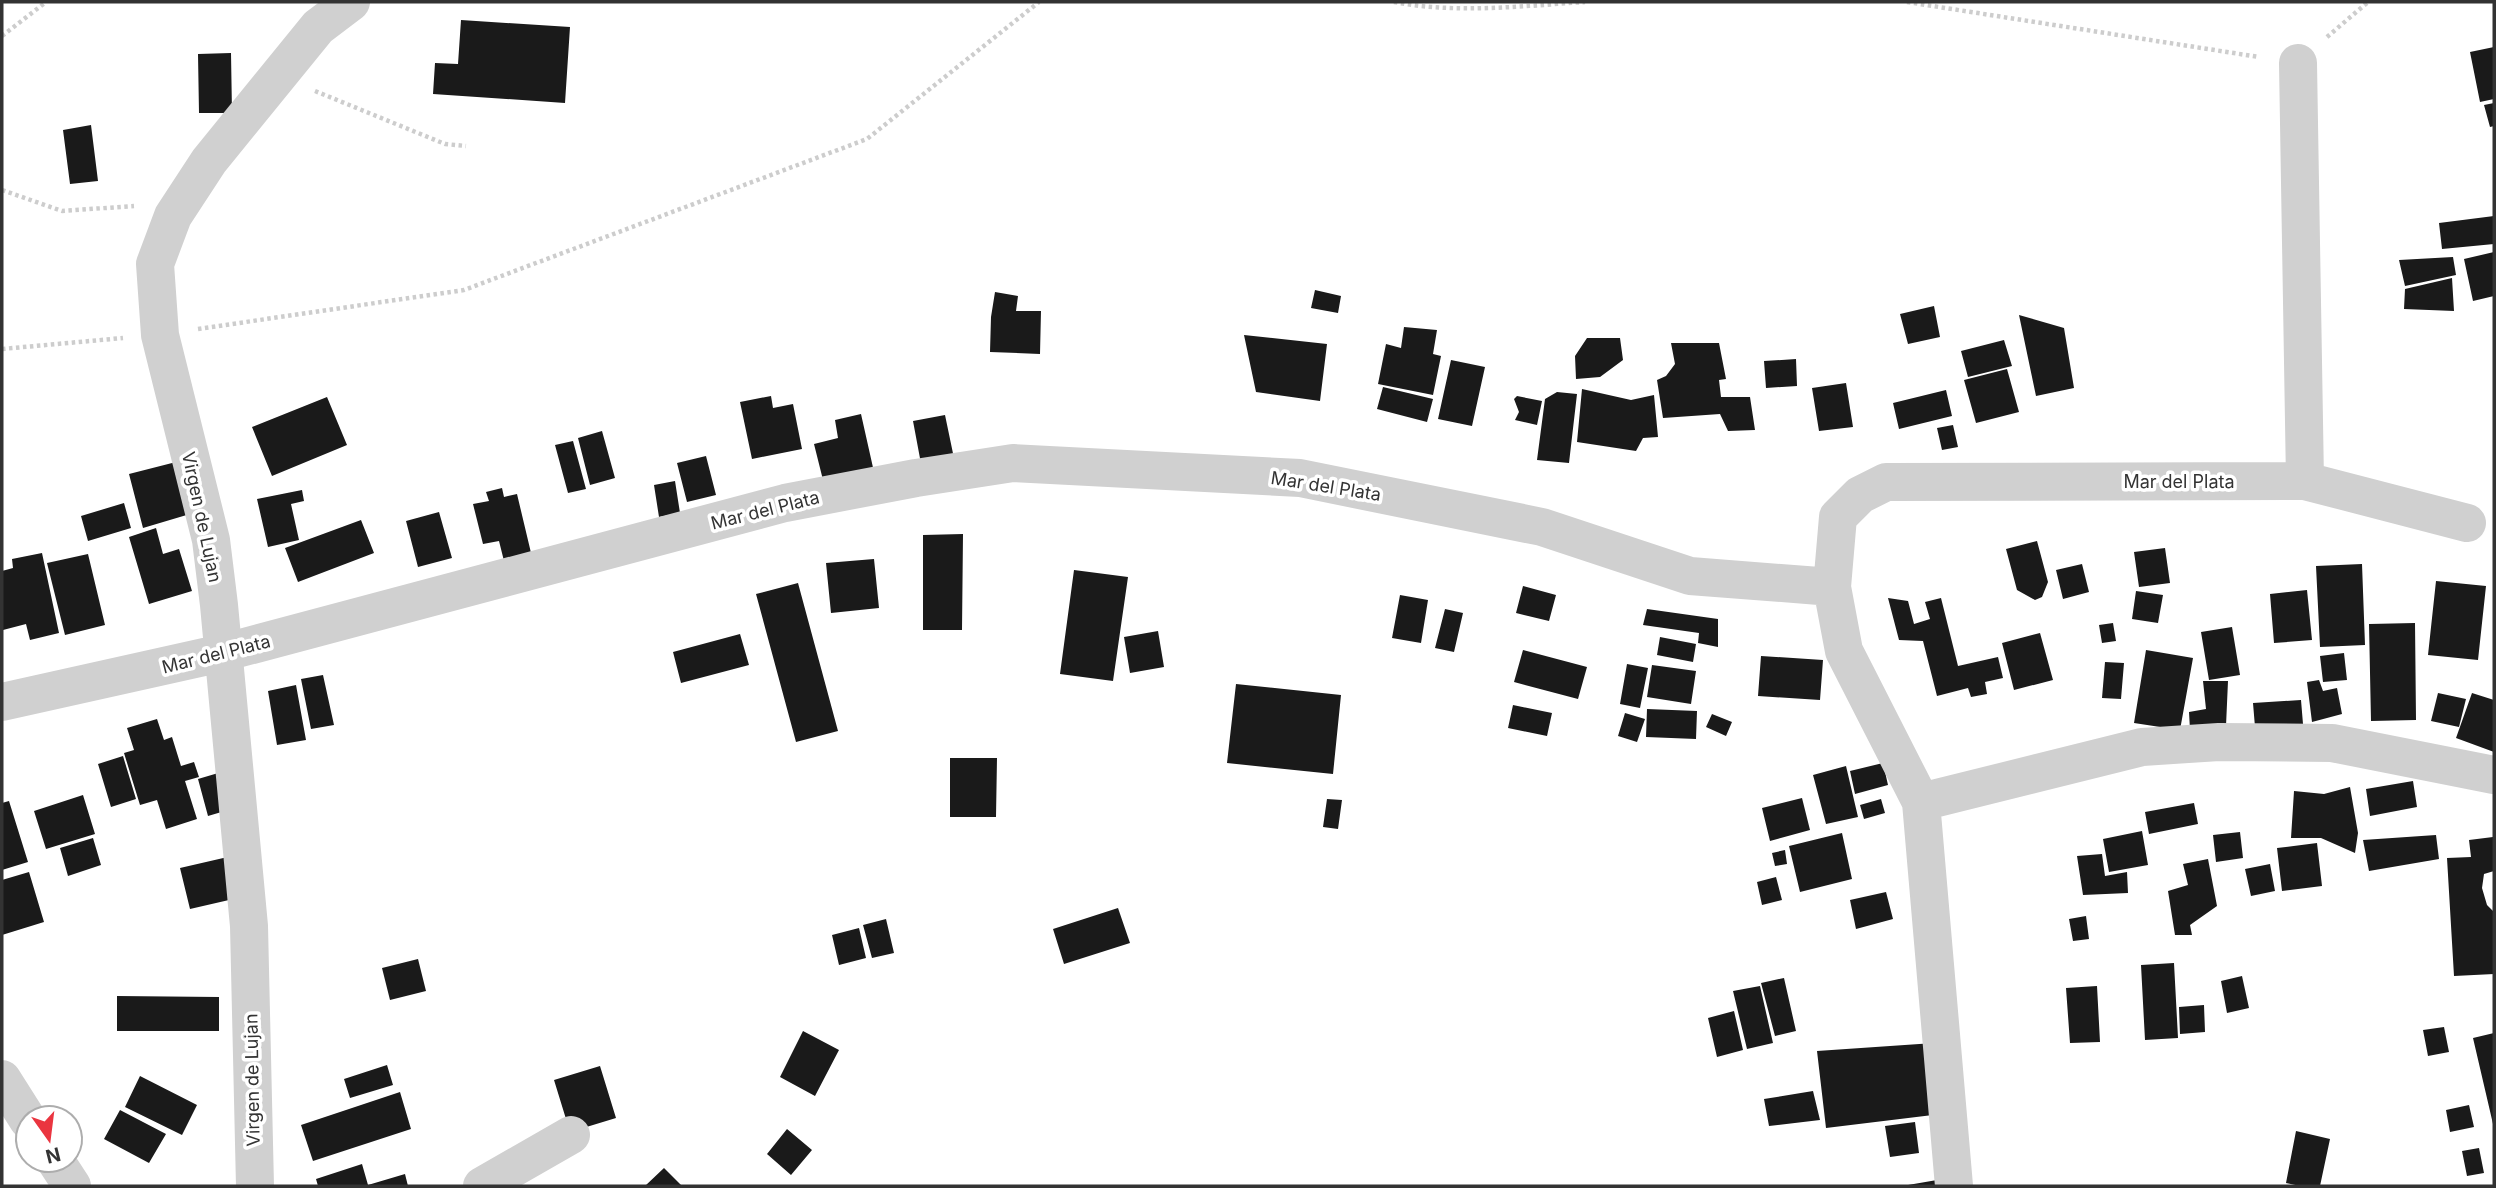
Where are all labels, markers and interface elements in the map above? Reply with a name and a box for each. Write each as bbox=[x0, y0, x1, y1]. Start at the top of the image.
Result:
street label: Virgen de Lujan bbox=[178, 450, 226, 584]
street label: Mar del Plata bbox=[1269, 467, 1383, 505]
street label: Mar del Plata bbox=[2123, 471, 2235, 492]
street label: Mar del Plata bbox=[709, 486, 821, 534]
street label: Mar del Plata bbox=[160, 630, 272, 678]
street label: Virgen de Lujan bbox=[240, 1013, 264, 1147]
north arrow bbox=[14, 1104, 84, 1174]
text: N bbox=[43, 1142, 63, 1168]

